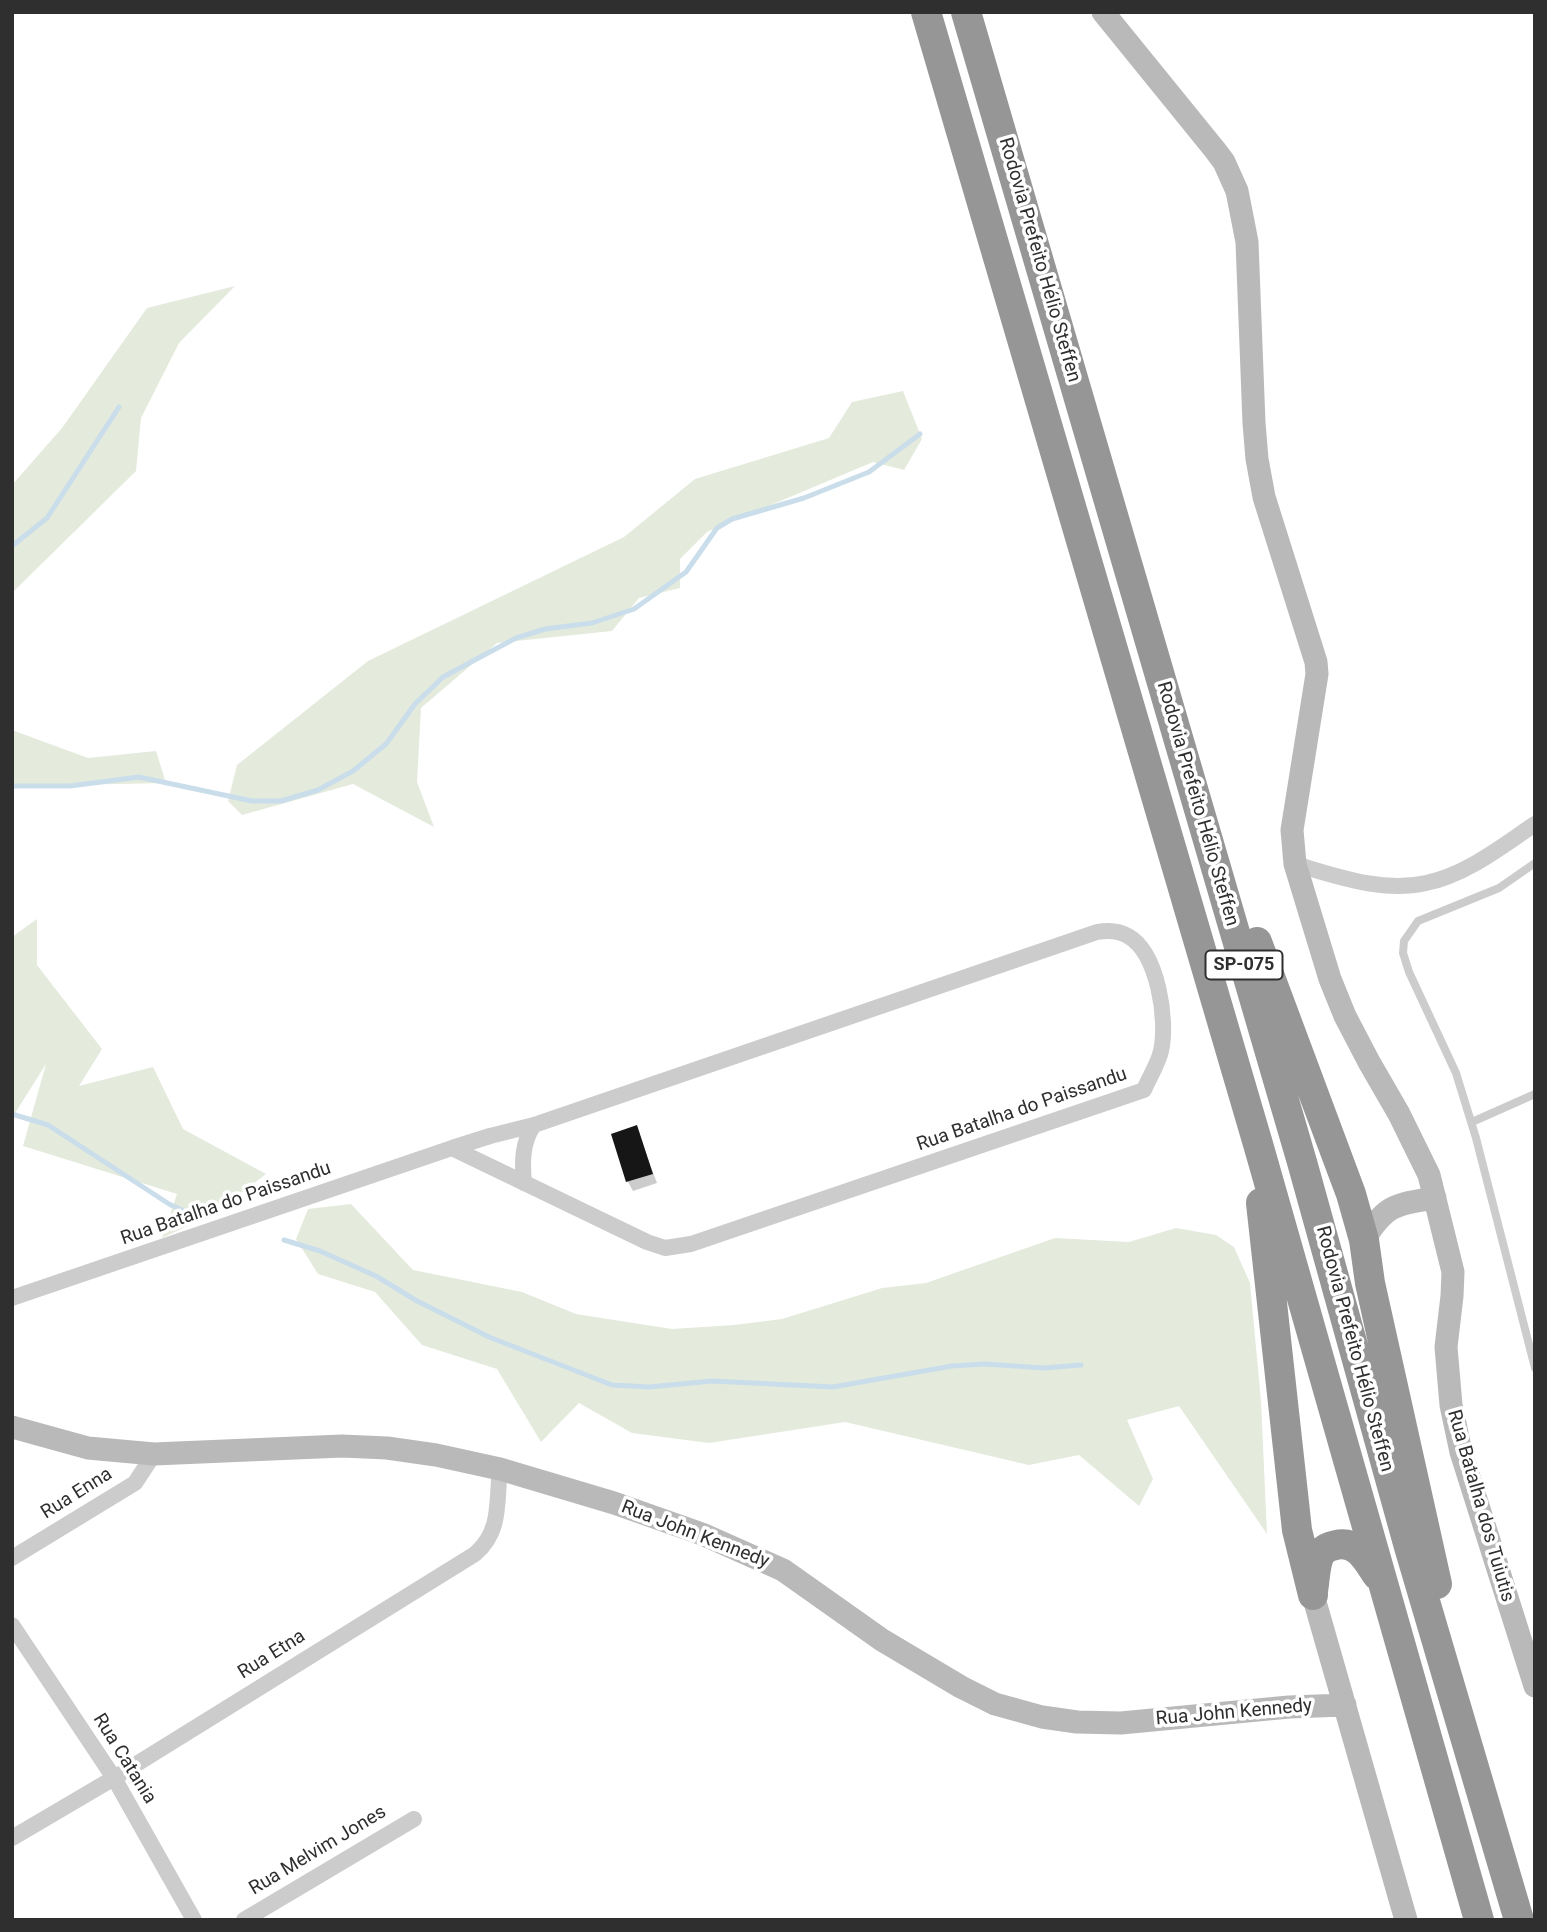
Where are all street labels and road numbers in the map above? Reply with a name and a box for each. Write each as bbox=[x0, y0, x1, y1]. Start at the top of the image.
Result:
street label: Rodovia Prefeito Hélio Steffen bbox=[993, 135, 1085, 385]
street label: Rodovia Prefeito Hélio Steffen bbox=[1151, 679, 1243, 929]
road number: SP-075 bbox=[1206, 950, 1282, 980]
street label: Rua Batalha do Paissandu bbox=[914, 1063, 1130, 1157]
street label: Rua Batalha do Paissandu bbox=[118, 1157, 334, 1251]
street label: Rodovia Prefeito Hélio Steffen bbox=[1310, 1224, 1398, 1474]
street label: Rua Batalha dos Tuiutis bbox=[1442, 1407, 1518, 1605]
street label: Rua Enna bbox=[37, 1463, 117, 1525]
street label: Rua John Kennedy bbox=[618, 1496, 772, 1574]
street label: Rua Etna bbox=[234, 1625, 310, 1685]
street label: Rua John Kennedy bbox=[1155, 1695, 1313, 1731]
street label: Rua Catania bbox=[87, 1710, 161, 1808]
street label: Rua Melvim Jones bbox=[246, 1801, 390, 1901]

